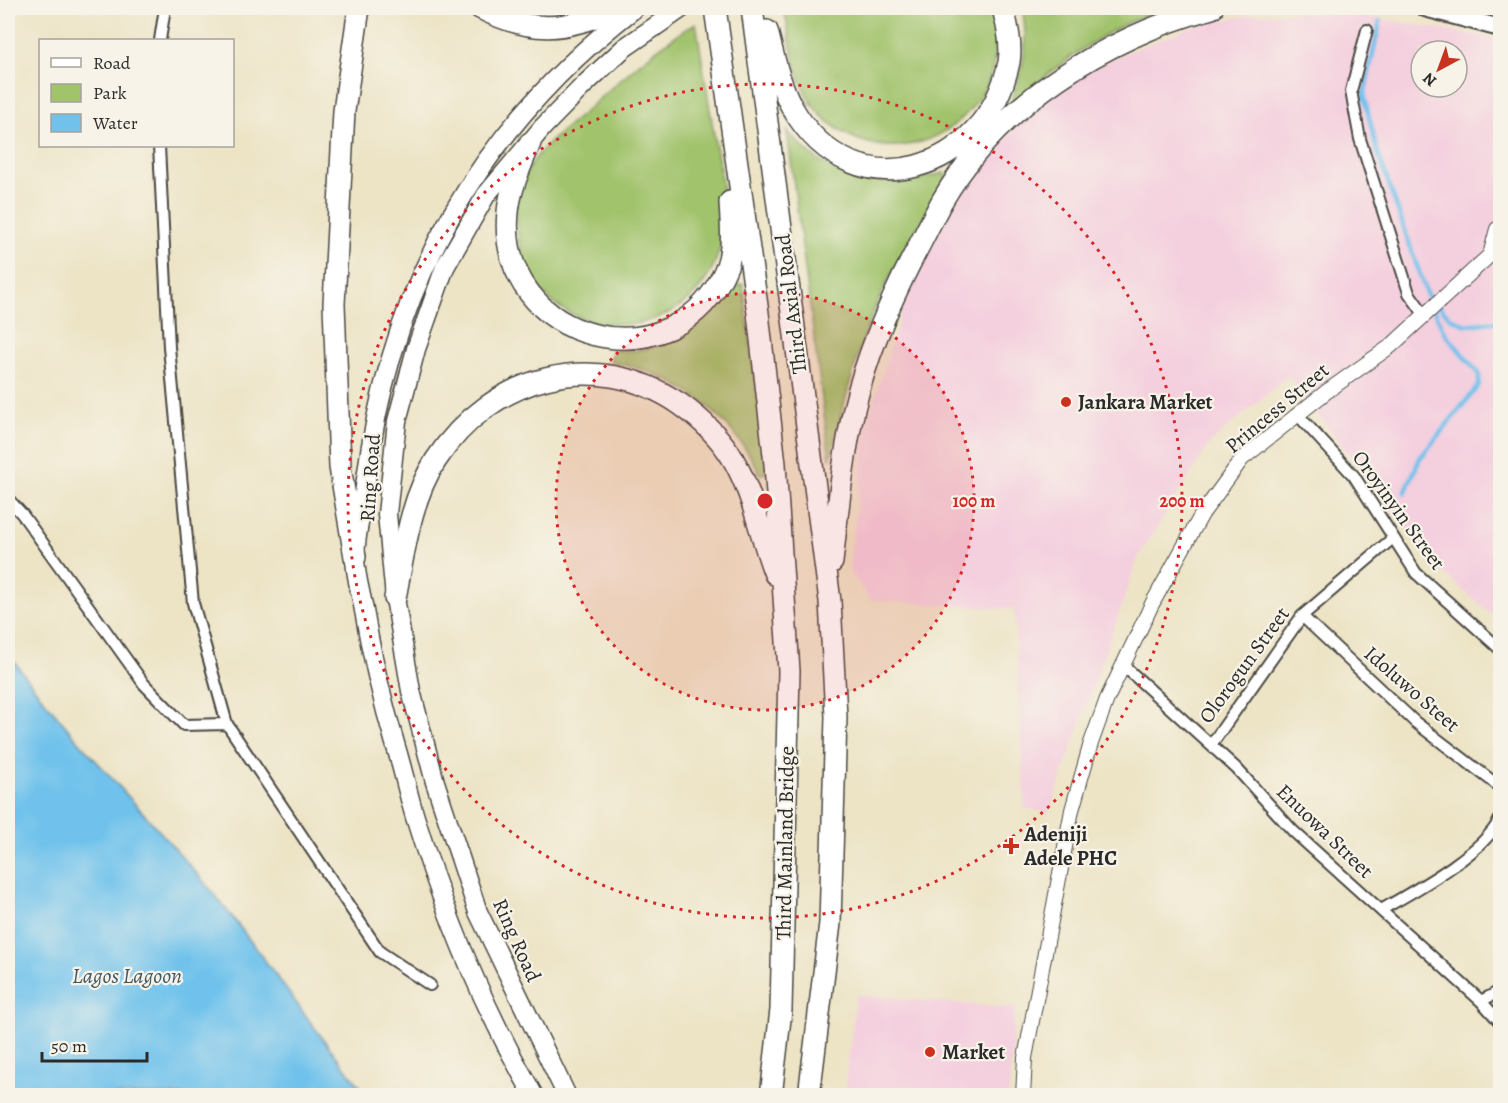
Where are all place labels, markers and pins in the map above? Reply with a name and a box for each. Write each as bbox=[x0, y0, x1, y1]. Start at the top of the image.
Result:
place label: Jankara Market bbox=[1078, 388, 1213, 416]
marker: Jankara Market bbox=[1059, 395, 1073, 409]
centre of rings bbox=[755, 491, 775, 511]
place label: Adeniji Adele PHC bbox=[1023, 820, 1117, 872]
marker: Adeniji Adele PHC bbox=[1002, 837, 1020, 855]
place label: Market bbox=[942, 1038, 1005, 1066]
marker: Market bbox=[923, 1045, 937, 1059]

